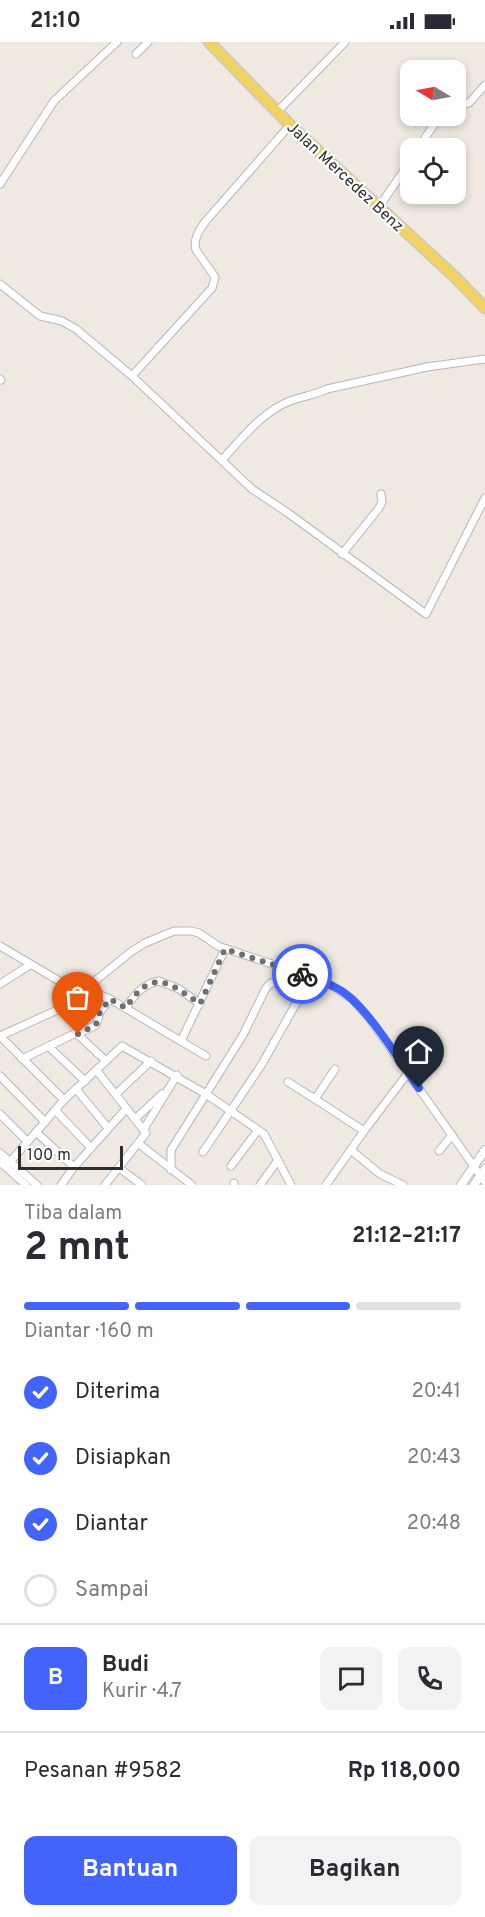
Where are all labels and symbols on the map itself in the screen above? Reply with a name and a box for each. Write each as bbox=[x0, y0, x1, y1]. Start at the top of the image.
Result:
north arrow bbox=[400, 60, 466, 126]
street label: Jalan Mercedez Benz bbox=[282, 118, 407, 237]
courier bbox=[272, 944, 332, 1004]
pin bbox=[52, 972, 103, 1034]
pin bbox=[393, 1026, 444, 1088]
scale bar bbox=[18, 1143, 123, 1170]

